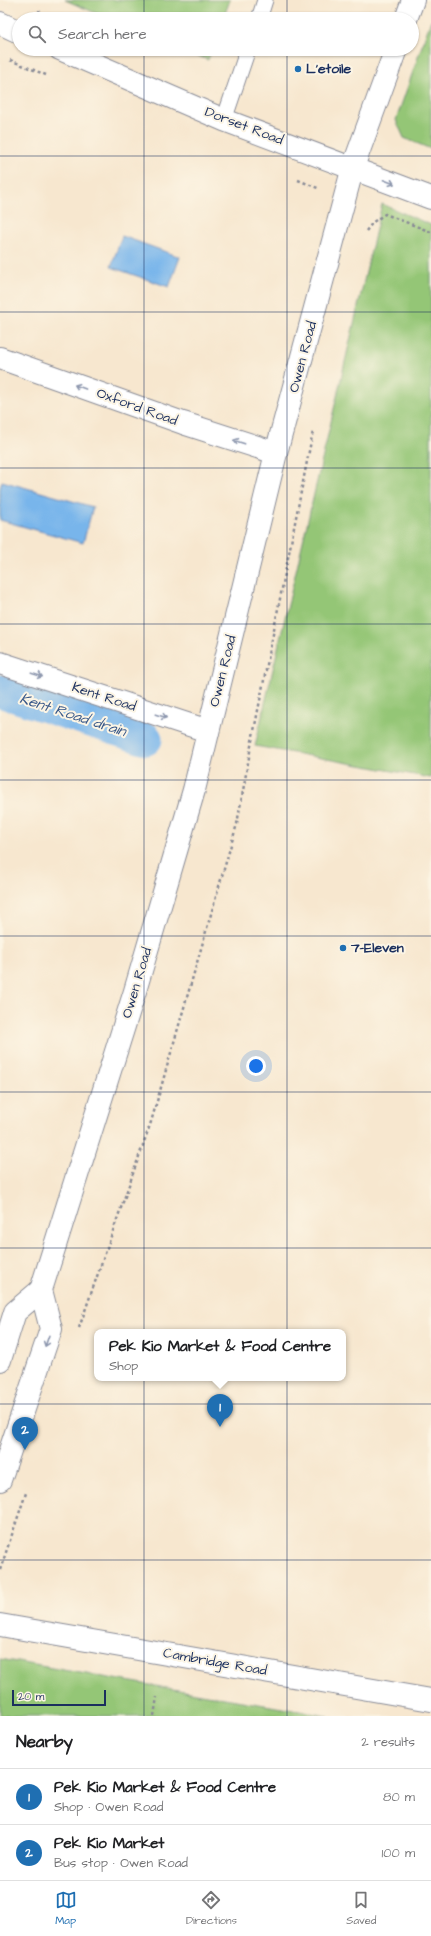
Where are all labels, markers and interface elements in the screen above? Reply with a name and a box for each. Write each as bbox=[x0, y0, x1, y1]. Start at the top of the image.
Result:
search box bbox=[12, 12, 419, 56]
icon: search bbox=[26, 23, 48, 45]
text: Search here bbox=[58, 24, 147, 45]
place label: L'etoile bbox=[306, 59, 351, 79]
marker: L'etoile bbox=[293, 64, 303, 74]
street label: Dorset Road bbox=[202, 102, 286, 150]
one-way arrow bbox=[383, 178, 395, 186]
street label: Owen Road bbox=[284, 319, 322, 395]
one-way arrow bbox=[74, 382, 86, 390]
street label: Oxford Road bbox=[94, 383, 180, 431]
one-way arrow bbox=[233, 437, 245, 445]
street label: Owen Road bbox=[204, 633, 242, 709]
one-way arrow bbox=[30, 672, 43, 679]
street label: Kent Road bbox=[69, 677, 139, 717]
water label: Kent Road drain bbox=[17, 688, 130, 743]
one-way arrow bbox=[154, 712, 166, 720]
place label: 7-Eleven bbox=[350, 938, 404, 958]
marker: 7-Eleven bbox=[338, 943, 348, 953]
street label: Owen Road bbox=[117, 945, 157, 1021]
your location bbox=[246, 1056, 266, 1076]
popup bbox=[94, 1329, 346, 1381]
one-way arrow bbox=[43, 1335, 50, 1348]
text: Pek Kio Market & Food Centre bbox=[109, 1336, 331, 1357]
text: Shop bbox=[109, 1357, 138, 1375]
pin: 1 bbox=[207, 1394, 233, 1427]
pin: 2 bbox=[12, 1417, 38, 1450]
street label: Cambridge Road bbox=[161, 1643, 269, 1681]
scale bar bbox=[12, 1688, 106, 1707]
text: 20 m bbox=[18, 1689, 44, 1704]
text: Nearby bbox=[16, 1730, 73, 1754]
text: 2 results bbox=[361, 1733, 415, 1751]
text: Pek Kio Market & Food Centre bbox=[54, 1777, 276, 1798]
text: 1 bbox=[28, 1788, 30, 1806]
text: 80 m bbox=[383, 1788, 415, 1806]
text: Shop · Owen Road bbox=[54, 1798, 163, 1816]
text: Pek Kio Market bbox=[54, 1833, 164, 1854]
text: 2 bbox=[25, 1844, 33, 1862]
text: 100 m bbox=[382, 1844, 415, 1862]
text: Bus stop · Owen Road bbox=[54, 1854, 188, 1872]
tab: Map bbox=[55, 1889, 77, 1928]
tab: Directions bbox=[186, 1889, 237, 1928]
tab: Saved bbox=[346, 1889, 376, 1928]

